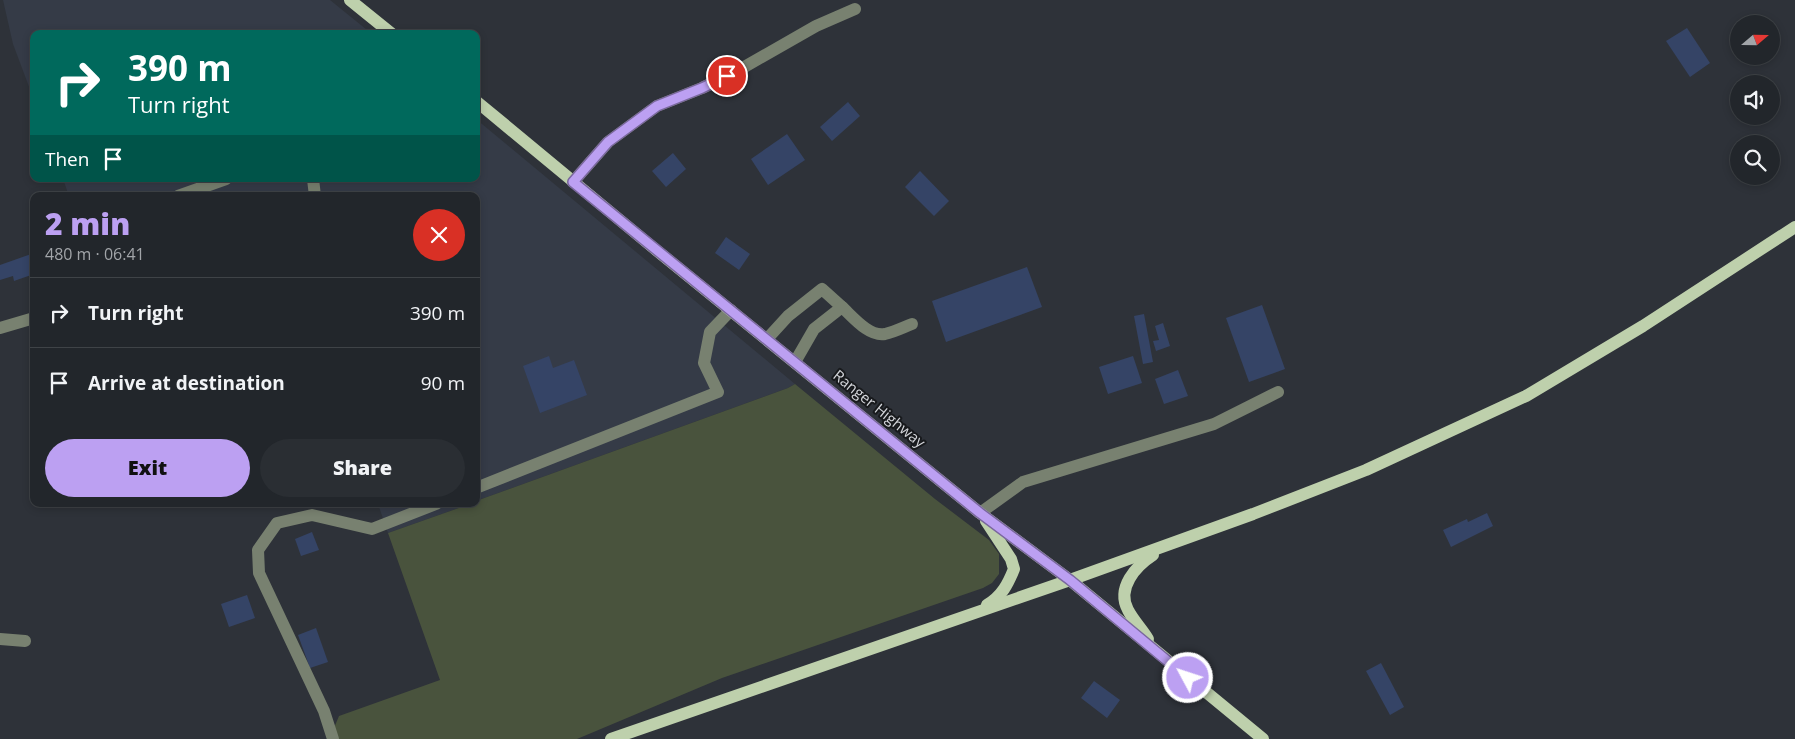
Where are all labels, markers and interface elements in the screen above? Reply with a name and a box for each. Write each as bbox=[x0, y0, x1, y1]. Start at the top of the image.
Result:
north arrow bbox=[1730, 15, 1780, 65]
map controls bbox=[1730, 15, 1780, 185]
text: 390 m bbox=[128, 44, 232, 91]
icon: right bbox=[45, 50, 110, 115]
pin bbox=[706, 55, 748, 97]
icon: arrive bbox=[713, 62, 741, 90]
button: sound bbox=[1730, 75, 1780, 125]
text: Turn right bbox=[128, 89, 230, 119]
button: search bbox=[1730, 135, 1780, 185]
icon: arrive bbox=[99, 145, 127, 173]
text: Then bbox=[45, 146, 89, 172]
text: 2 min bbox=[45, 203, 130, 244]
button: close bbox=[413, 209, 465, 261]
text: 480 m · 06:41 bbox=[45, 243, 145, 265]
icon: right bbox=[45, 299, 73, 327]
text: Turn right bbox=[88, 300, 183, 326]
text: 390 m bbox=[410, 300, 465, 326]
street label: Ranger Highway bbox=[829, 365, 930, 452]
icon: arrive bbox=[45, 369, 73, 397]
text: Arrive at destination bbox=[88, 370, 285, 396]
text: 90 m bbox=[421, 370, 465, 396]
button: Exit bbox=[45, 439, 250, 497]
button: Share bbox=[260, 439, 465, 497]
position arrow bbox=[1161, 651, 1213, 703]

